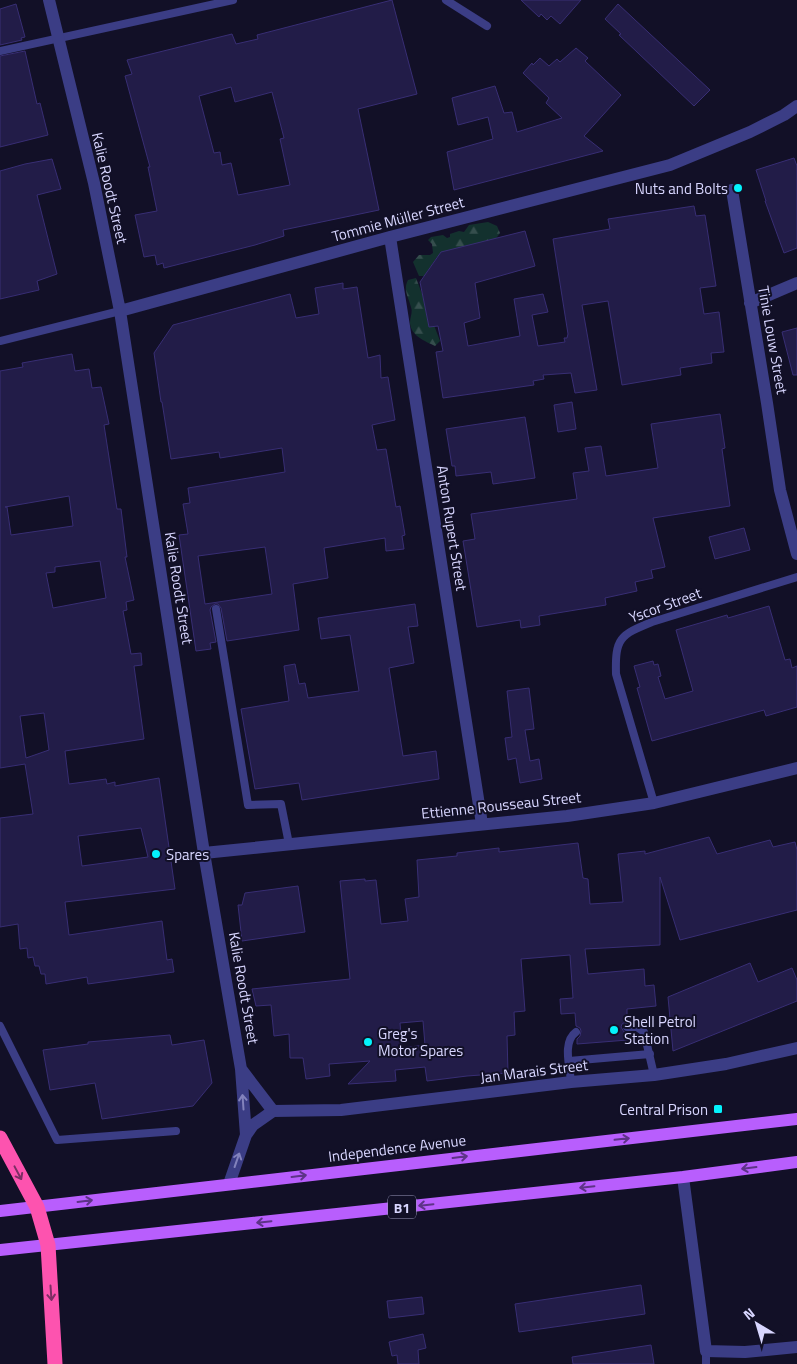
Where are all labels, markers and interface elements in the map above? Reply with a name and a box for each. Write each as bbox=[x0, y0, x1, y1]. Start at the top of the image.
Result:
street label: Kalie Roodt Street bbox=[86, 130, 134, 247]
place label: Nuts and Bolts bbox=[635, 177, 728, 200]
marker: Nuts and Bolts bbox=[732, 182, 744, 194]
street label: Tommie Müller Street bbox=[329, 190, 467, 248]
street label: Tinie Louw Street bbox=[752, 284, 794, 397]
street label: Anton Rupert Street bbox=[431, 464, 473, 593]
street label: Kalie Roodt Street bbox=[159, 530, 199, 647]
street label: Yscor Street bbox=[626, 581, 705, 629]
street label: Ettienne Rousseau Street bbox=[420, 785, 583, 825]
place label: Spares bbox=[166, 843, 209, 866]
marker: Spares bbox=[150, 848, 162, 860]
street label: Kalie Roodt Street bbox=[223, 930, 265, 1047]
place label: Shell Petrol Station bbox=[624, 1010, 696, 1050]
place label: Greg's Motor Spares bbox=[378, 1022, 463, 1062]
marker: Shell Petrol Station bbox=[608, 1024, 620, 1036]
marker: Greg's Motor Spares bbox=[362, 1036, 374, 1048]
street label: Jan Marais Street bbox=[479, 1053, 590, 1089]
one-way arrow bbox=[239, 1094, 248, 1110]
place label: Central Prison bbox=[619, 1098, 708, 1121]
marker: Central Prison bbox=[712, 1103, 724, 1115]
street label: Independence Avenue bbox=[327, 1128, 467, 1168]
one-way arrow bbox=[613, 1134, 629, 1144]
one-way arrow bbox=[233, 1152, 242, 1168]
one-way arrow bbox=[452, 1152, 468, 1162]
one-way arrow bbox=[741, 1163, 757, 1173]
one-way arrow bbox=[14, 1165, 24, 1180]
one-way arrow bbox=[290, 1171, 306, 1181]
one-way arrow bbox=[580, 1182, 596, 1192]
one-way arrow bbox=[77, 1196, 93, 1206]
road number: B1 bbox=[388, 1196, 416, 1218]
one-way arrow bbox=[418, 1200, 434, 1209]
one-way arrow bbox=[256, 1217, 272, 1227]
one-way arrow bbox=[46, 1285, 55, 1301]
north arrow bbox=[732, 1299, 782, 1349]
text: N bbox=[738, 1302, 759, 1325]

